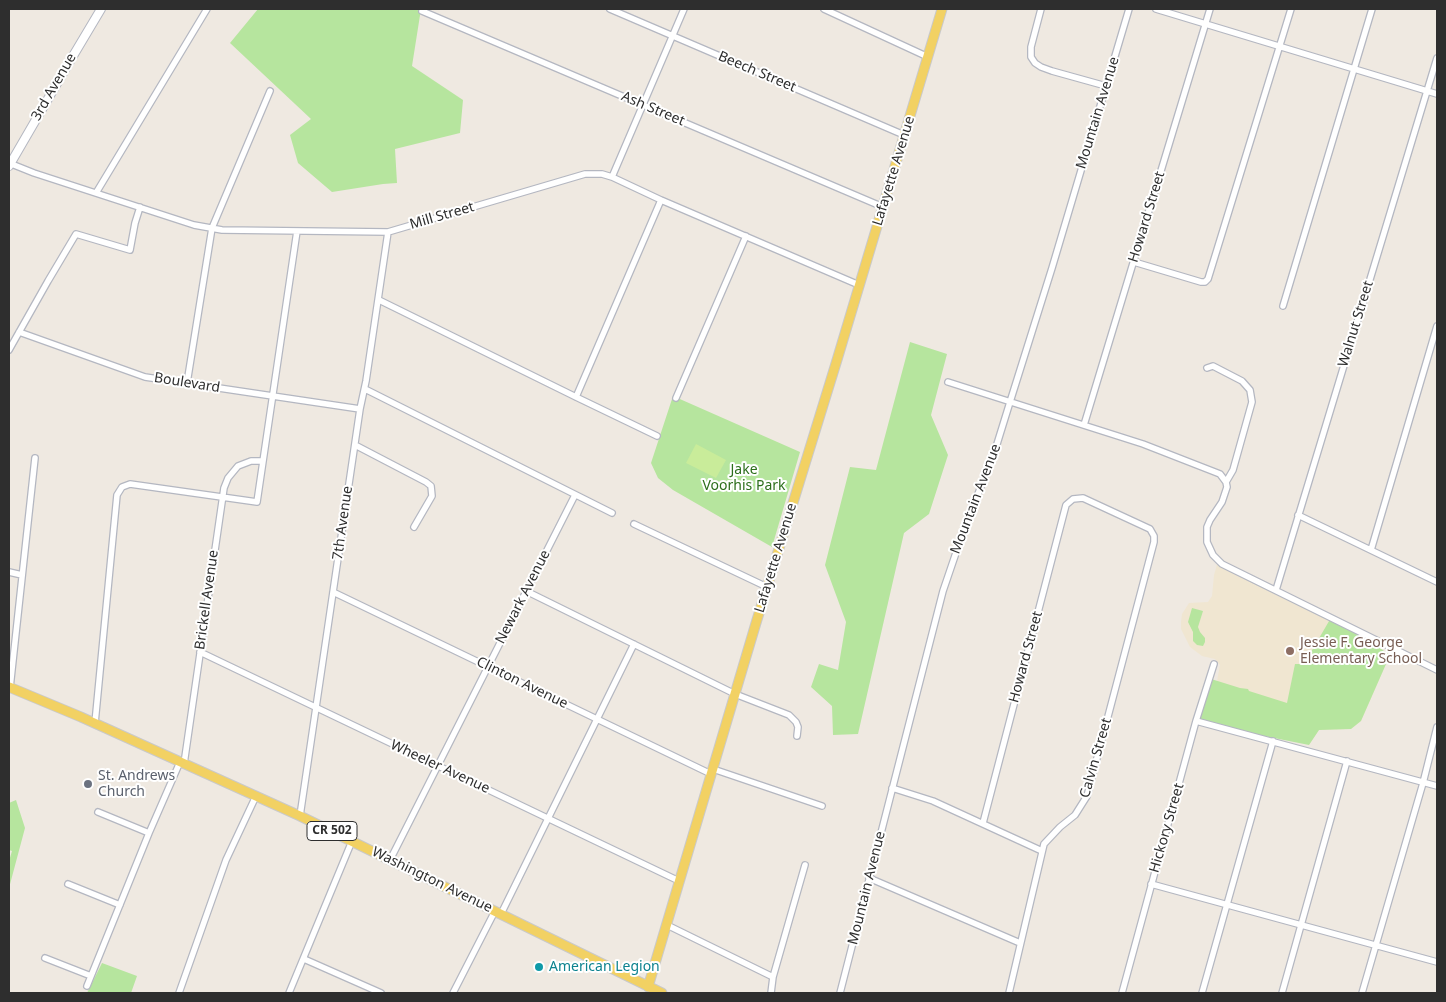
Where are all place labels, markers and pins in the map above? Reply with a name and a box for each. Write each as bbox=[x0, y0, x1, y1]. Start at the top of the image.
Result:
place label: Jessie F. George Elementary School bbox=[1300, 635, 1422, 668]
marker: Jessie F. George Elementary School bbox=[1284, 645, 1296, 657]
place label: St. Andrews Church bbox=[98, 768, 175, 800]
marker: St. Andrews Church bbox=[82, 778, 94, 790]
place label: American Legion bbox=[549, 959, 660, 975]
marker: American Legion bbox=[533, 961, 545, 973]

